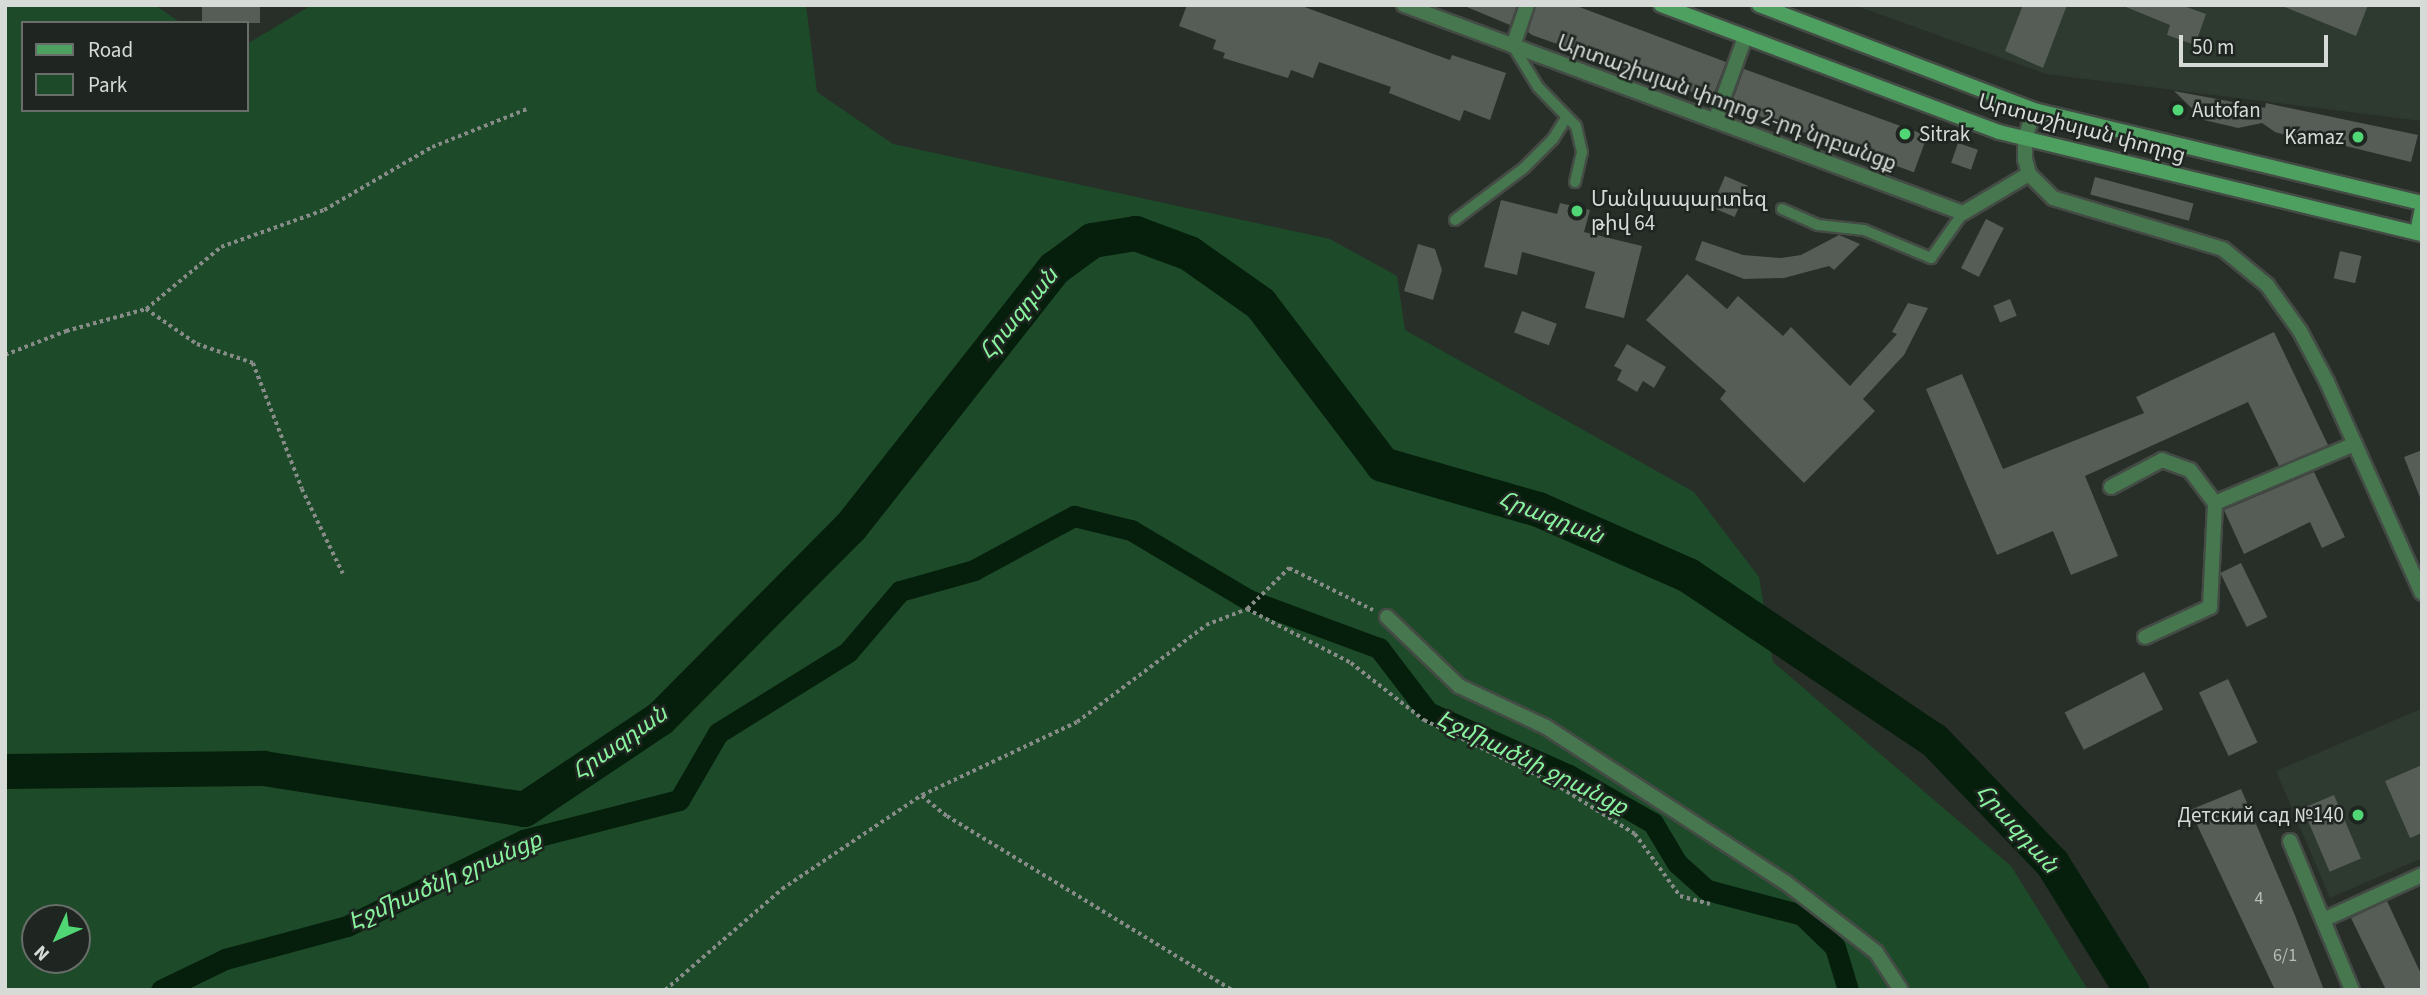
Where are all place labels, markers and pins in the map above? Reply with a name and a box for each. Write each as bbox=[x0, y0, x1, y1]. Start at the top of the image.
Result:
place label: Autofan bbox=[2192, 97, 2261, 123]
marker: Autofan bbox=[2170, 102, 2186, 118]
place label: Sitrak bbox=[1919, 121, 1970, 147]
place label: Kamaz bbox=[2284, 124, 2344, 150]
marker: Sitrak bbox=[1897, 126, 1913, 142]
marker: Kamaz bbox=[2350, 129, 2366, 145]
place label: Մանկապարտեզ թիվ 64 bbox=[1591, 186, 1767, 236]
marker: Մանկապարտեզ թիվ 64 bbox=[1569, 203, 1585, 219]
place label: Детский сад №140 bbox=[2178, 802, 2344, 828]
marker: Детский сад №140 bbox=[2350, 807, 2366, 823]

